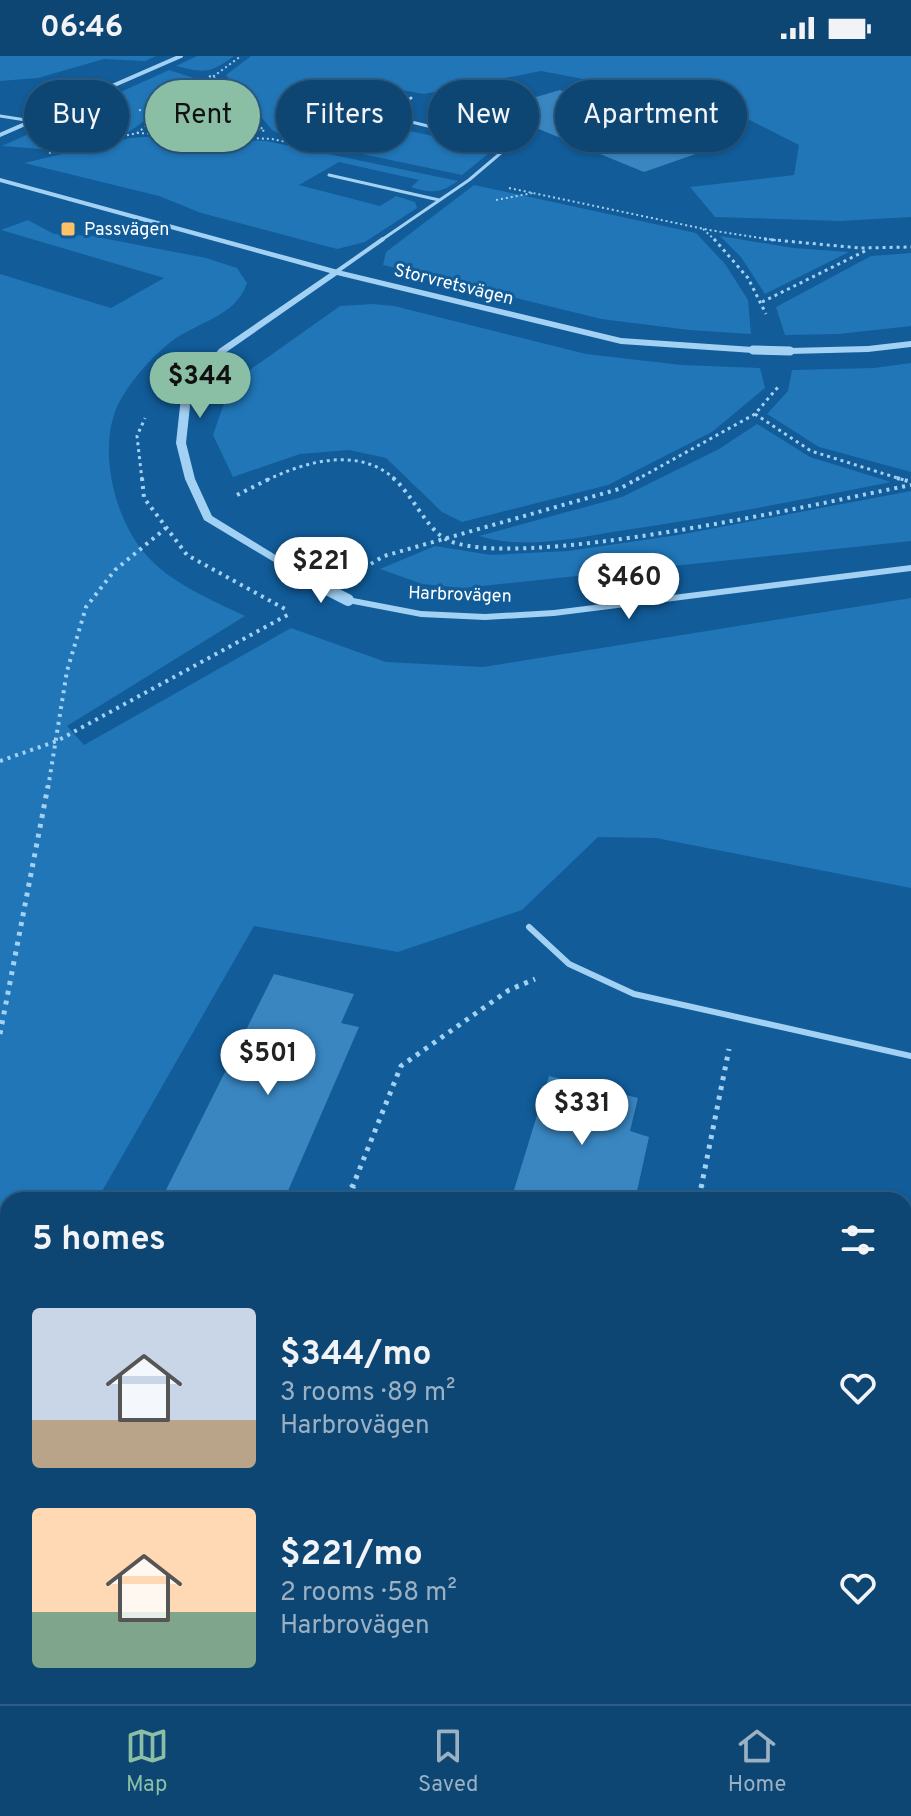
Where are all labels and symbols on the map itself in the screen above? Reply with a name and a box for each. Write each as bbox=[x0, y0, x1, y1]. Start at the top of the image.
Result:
place label: Passvägen bbox=[84, 219, 169, 242]
marker: Passvägen bbox=[59, 220, 77, 238]
street label: Storvretsvägen bbox=[391, 259, 516, 311]
pin: $344 bbox=[153, 352, 247, 420]
pin: $221 bbox=[274, 537, 368, 605]
pin: $460 bbox=[582, 553, 676, 621]
street label: Harbrovägen bbox=[408, 582, 512, 609]
pin: $501 bbox=[221, 1029, 315, 1097]
pin: $331 bbox=[535, 1079, 629, 1147]

